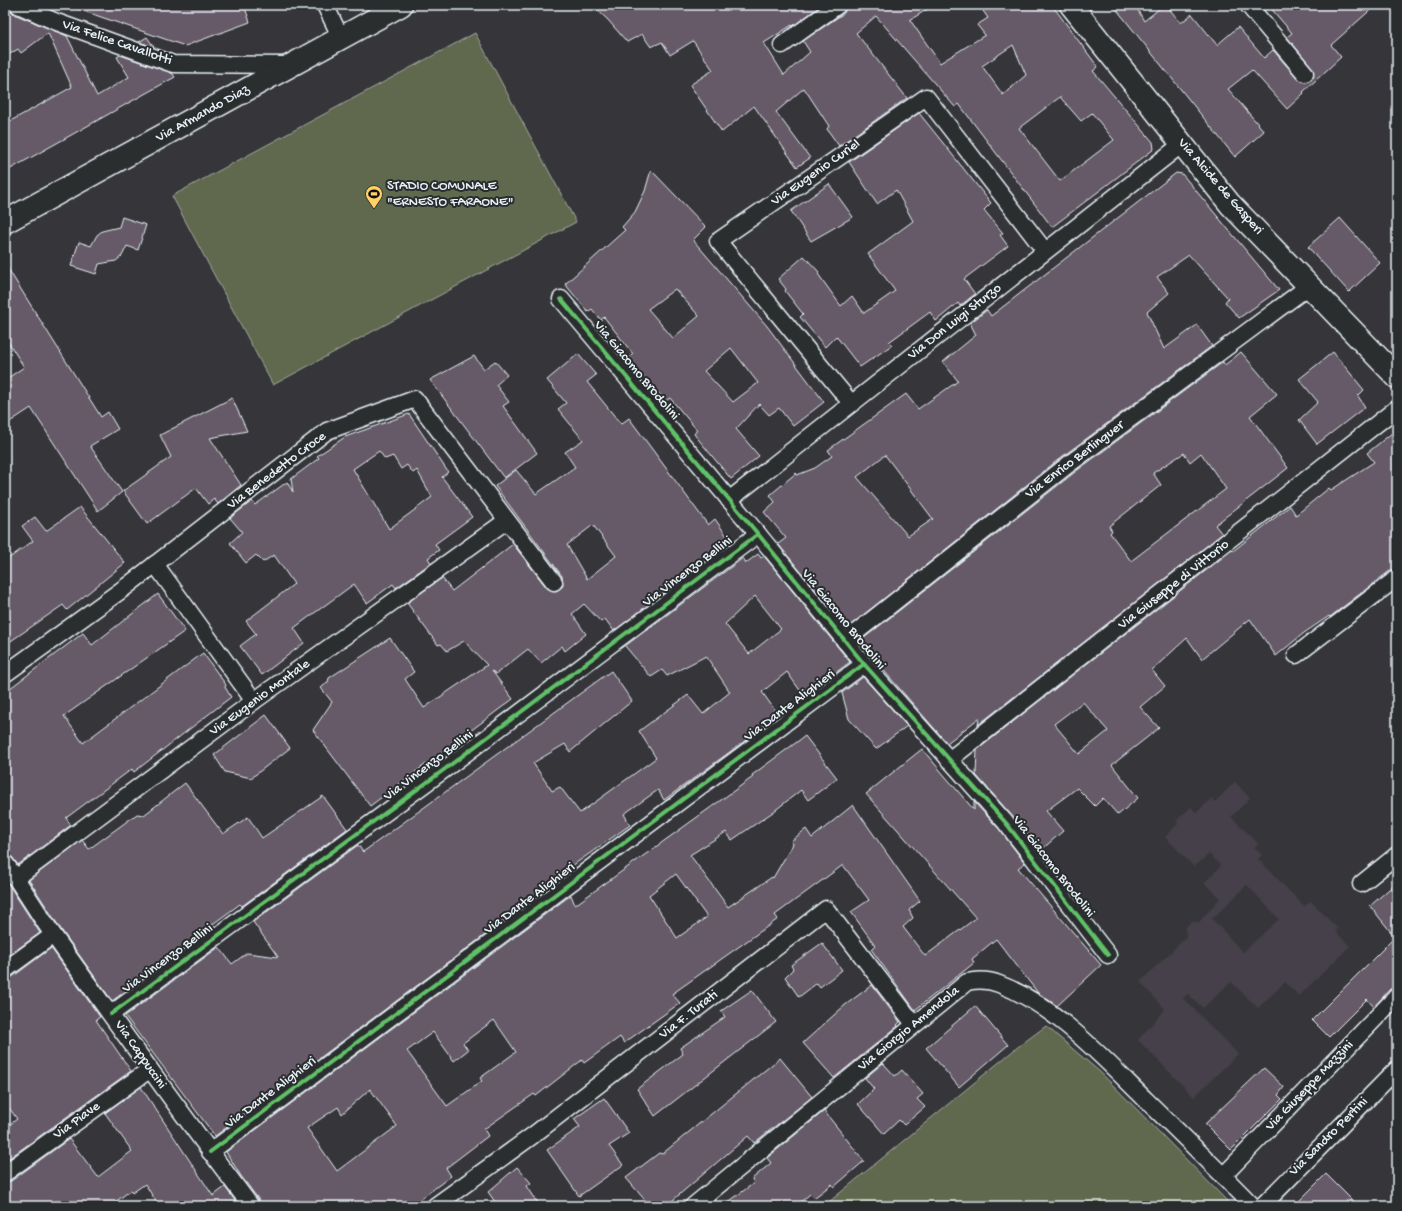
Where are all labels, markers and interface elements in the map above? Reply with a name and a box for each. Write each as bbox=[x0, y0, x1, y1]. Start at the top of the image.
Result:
street label: Via Felice Cavallotti bbox=[59, 16, 174, 70]
street label: Via Armando Diaz bbox=[152, 81, 253, 147]
street label: Via Alcide de Gasperi bbox=[1173, 134, 1267, 239]
street label: Via Eugenio Curiel bbox=[767, 136, 864, 211]
place label: STADIO COMUNALE "ERNESTO FARAONE" bbox=[387, 178, 513, 211]
sports icon: STADIO COMUNALE "ERNESTO FARAONE" bbox=[364, 184, 384, 209]
street label: Via Don Luigi Sturzo bbox=[904, 280, 1005, 365]
street label: Via Giacomo Brodolini bbox=[589, 317, 683, 424]
street label: Via Enrico Berlinguer bbox=[1021, 417, 1129, 503]
street label: Via Benedetto Croce bbox=[223, 428, 330, 514]
street label: Via Vincenzo Bellini bbox=[639, 533, 736, 612]
street label: Via Giuseppe di Vittorio bbox=[1114, 536, 1233, 634]
street label: Via Giacomo Brodolini bbox=[797, 565, 889, 674]
street label: Via Eugenio Montale bbox=[206, 655, 314, 741]
street label: Via Dante Alighieri bbox=[740, 666, 839, 746]
street label: Via Vincenzo Bellini bbox=[380, 727, 477, 806]
street label: Via Giacomo Brodolini bbox=[1007, 812, 1098, 921]
street label: Via Dante Alighieri bbox=[480, 859, 579, 939]
street label: Via Vincenzo Bellini bbox=[118, 920, 217, 998]
street label: Via Giorgio Amendola bbox=[854, 982, 964, 1076]
street label: Via F. Turati bbox=[655, 987, 722, 1044]
street label: Via Cappuccini bbox=[110, 1017, 170, 1093]
street label: Via Giuseppe Mazzini bbox=[1262, 1037, 1358, 1136]
street label: Via Dante Alighieri bbox=[221, 1053, 320, 1133]
street label: Via Sandro Pertini bbox=[1285, 1094, 1372, 1181]
street label: Via Piave bbox=[49, 1098, 104, 1144]

